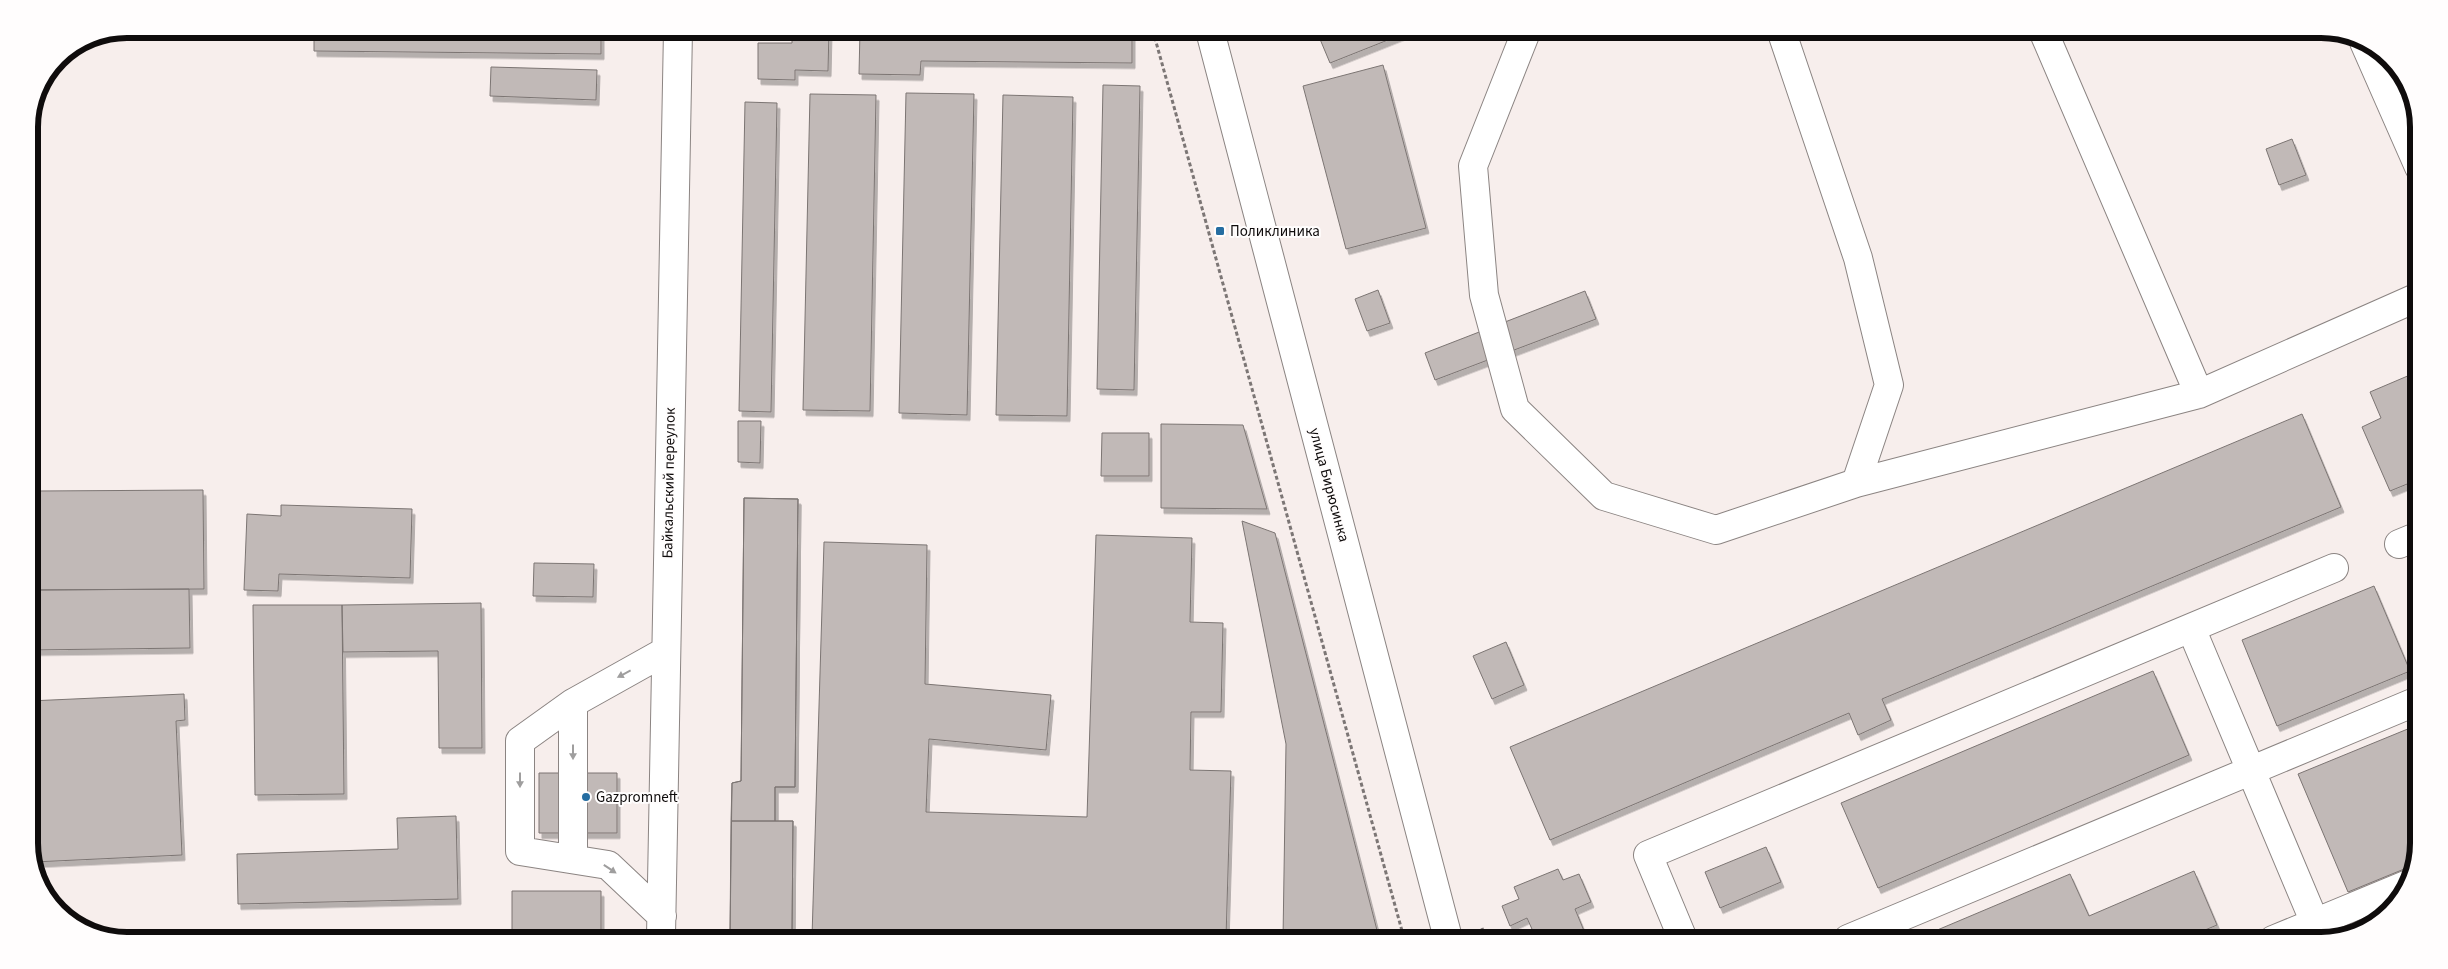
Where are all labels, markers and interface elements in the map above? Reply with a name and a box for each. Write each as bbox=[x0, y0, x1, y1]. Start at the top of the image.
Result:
place label: Поликлиника bbox=[1230, 221, 1320, 242]
marker: Поликлиника bbox=[1214, 225, 1226, 237]
street label: Байкальский переулок bbox=[657, 407, 681, 559]
street label: улица Бирюсинка bbox=[1304, 426, 1354, 544]
one-way arrow bbox=[616, 670, 631, 678]
one-way arrow bbox=[569, 744, 577, 760]
one-way arrow bbox=[516, 773, 524, 789]
place label: Gazpromneft bbox=[596, 787, 678, 808]
marker: Gazpromneft bbox=[580, 791, 592, 803]
one-way arrow bbox=[603, 864, 616, 874]

